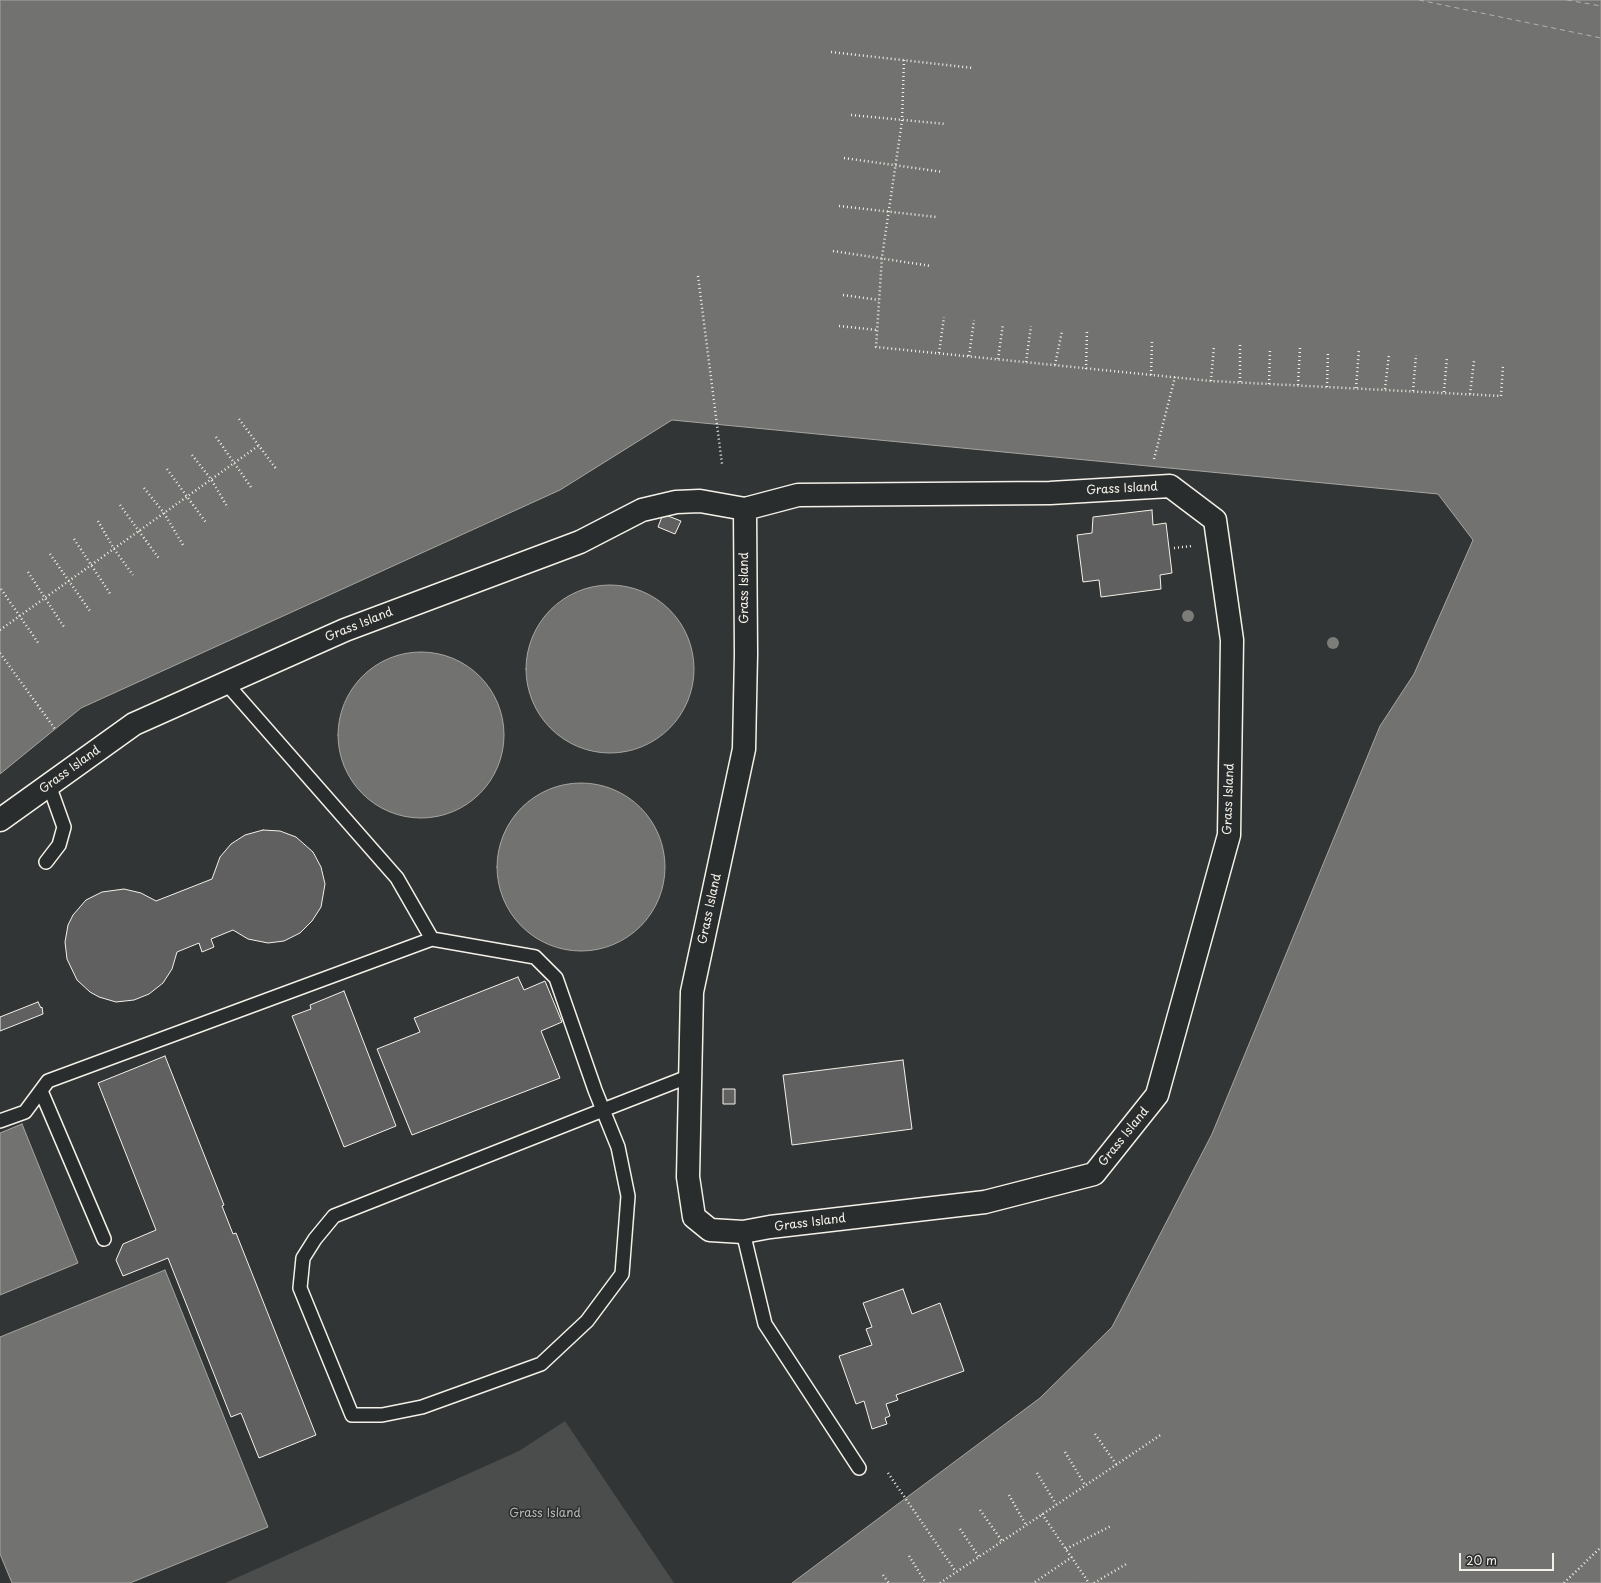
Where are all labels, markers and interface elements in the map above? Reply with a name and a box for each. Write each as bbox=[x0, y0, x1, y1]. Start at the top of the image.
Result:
street label: Grass Island bbox=[1086, 480, 1158, 498]
street label: Grass Island bbox=[738, 552, 752, 624]
street label: Grass Island bbox=[323, 605, 395, 645]
street label: Grass Island bbox=[37, 743, 103, 797]
street label: Grass Island bbox=[1221, 763, 1237, 835]
street label: Grass Island bbox=[696, 872, 724, 946]
street label: Grass Island bbox=[1096, 1105, 1152, 1169]
street label: Grass Island bbox=[774, 1211, 846, 1235]
park label: Grass Island bbox=[509, 1507, 581, 1521]
scale bar bbox=[1461, 1545, 1556, 1571]
text: 20 m bbox=[1466, 1551, 1497, 1569]

